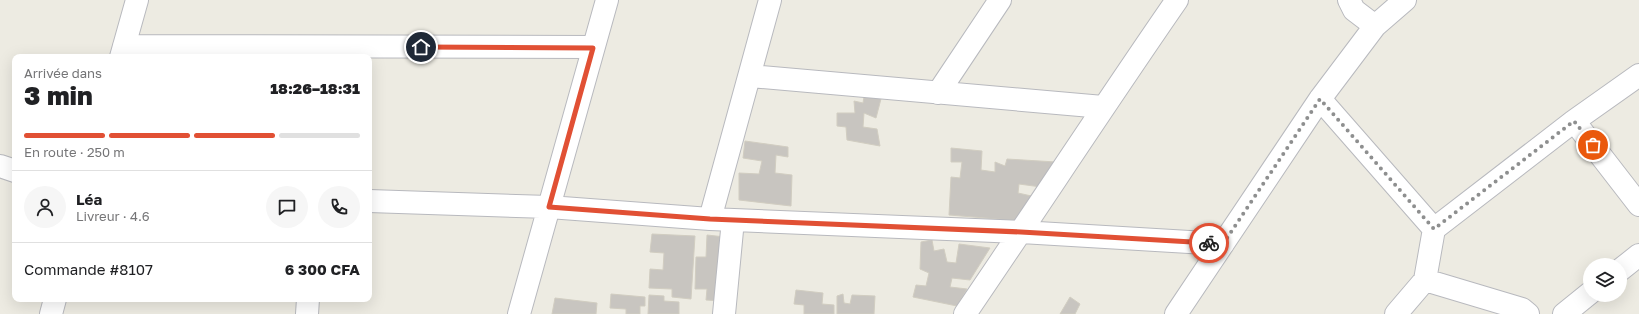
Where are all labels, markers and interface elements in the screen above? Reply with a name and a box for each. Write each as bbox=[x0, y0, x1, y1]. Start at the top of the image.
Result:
pin bbox=[404, 30, 438, 64]
icon: home bbox=[410, 36, 432, 58]
text: Arrivée dans bbox=[24, 65, 102, 81]
text: 18:26–18:31 bbox=[270, 79, 360, 97]
text: 3 min bbox=[24, 80, 93, 111]
pin bbox=[1576, 128, 1610, 162]
icon: bag bbox=[1582, 134, 1604, 156]
text: En route · 250 m bbox=[24, 144, 125, 160]
button: person bbox=[24, 186, 66, 228]
button: chat bbox=[266, 186, 308, 228]
button: phone bbox=[318, 186, 360, 228]
text: Léa bbox=[76, 190, 102, 208]
text: Livreur · 4.6 bbox=[76, 208, 150, 224]
courier bbox=[1189, 223, 1229, 263]
icon: bike bbox=[1198, 232, 1220, 254]
map controls bbox=[1583, 258, 1627, 302]
button: layers bbox=[1583, 258, 1627, 302]
text: Commande #8107 bbox=[24, 260, 153, 278]
text: 6 300 CFA bbox=[285, 260, 360, 278]

